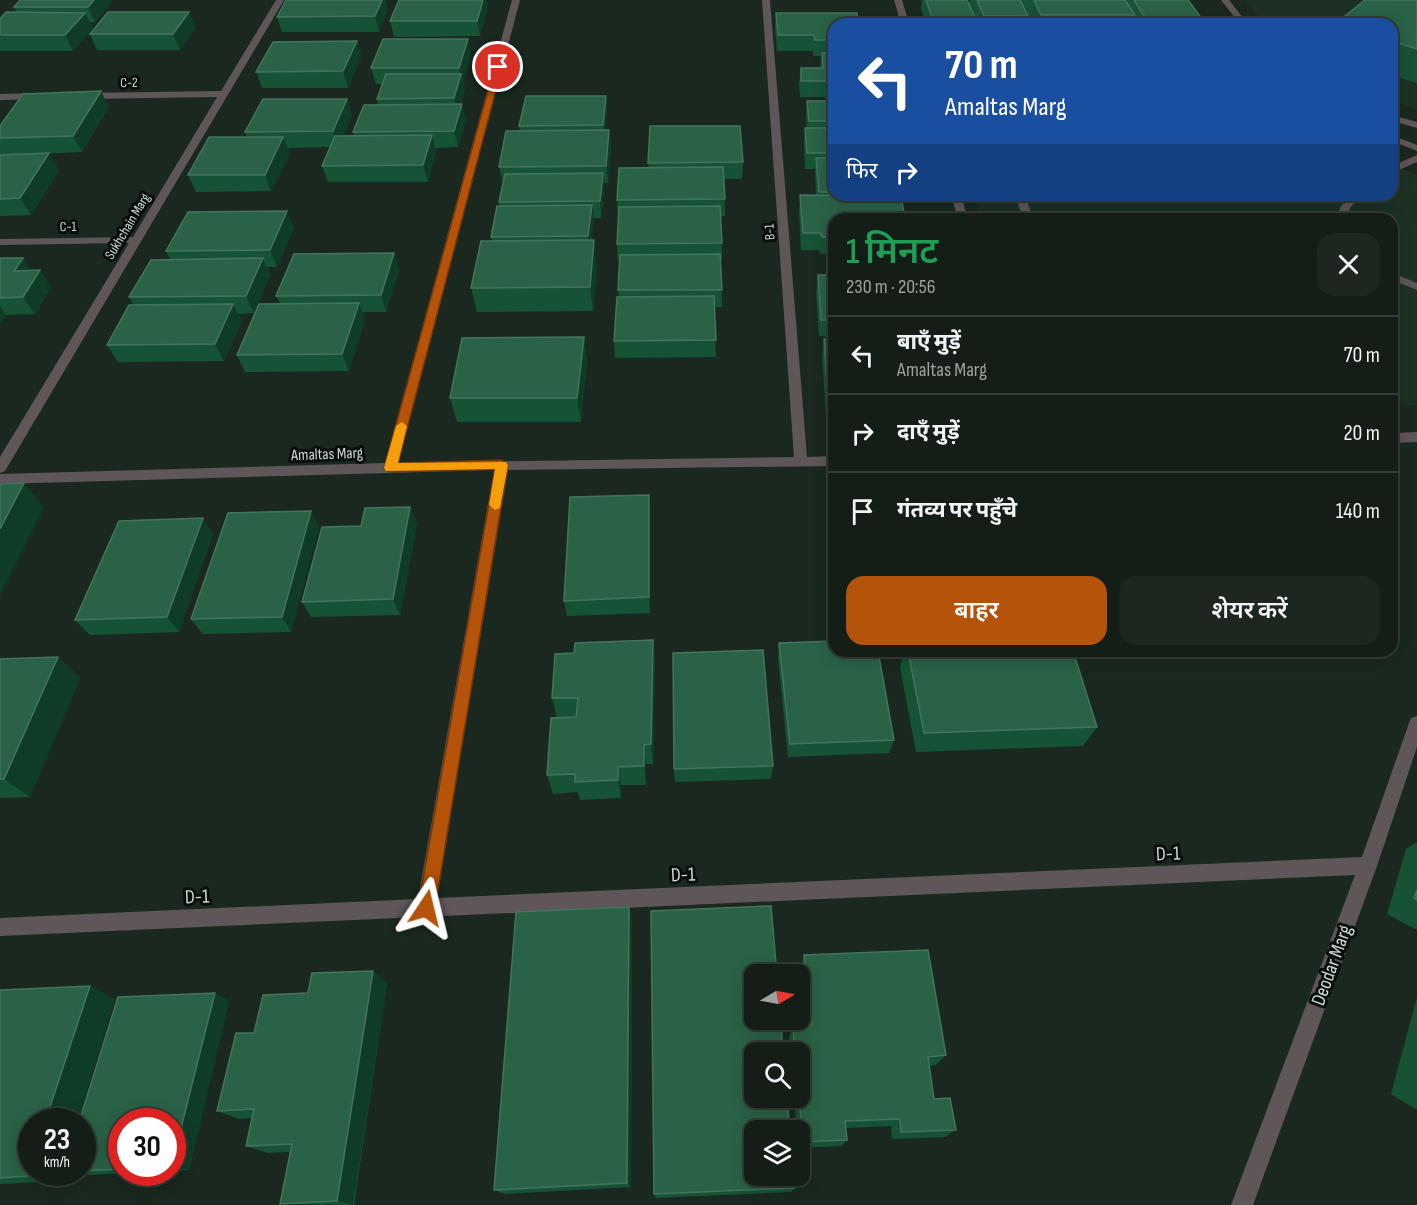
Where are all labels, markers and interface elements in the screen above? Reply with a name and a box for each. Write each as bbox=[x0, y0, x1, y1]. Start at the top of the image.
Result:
text: 70 m bbox=[945, 40, 1018, 91]
pin bbox=[472, 41, 523, 92]
icon: left bbox=[846, 42, 924, 120]
icon: arrive bbox=[481, 50, 514, 83]
street label: C-2 bbox=[120, 74, 138, 91]
text: Amaltas Marg bbox=[945, 91, 1067, 123]
icon: right bbox=[890, 156, 923, 189]
text: फिर bbox=[846, 158, 878, 185]
street label: Sukhchain Marg bbox=[101, 190, 154, 262]
street label: C-1 bbox=[59, 218, 77, 235]
street label: B-1 bbox=[760, 223, 779, 241]
text: 1 मिनट bbox=[846, 231, 938, 274]
button: close bbox=[1317, 233, 1380, 296]
text: 230 m · 20:56 bbox=[846, 275, 935, 299]
text: बाएँ मुड़ें bbox=[897, 329, 961, 356]
icon: left bbox=[846, 339, 879, 372]
text: 70 m bbox=[1344, 342, 1380, 369]
text: Amaltas Marg bbox=[897, 358, 987, 382]
icon: right bbox=[846, 417, 879, 450]
text: दाएँ मुड़ें bbox=[897, 419, 960, 446]
text: 20 m bbox=[1344, 420, 1380, 447]
street label: Amaltas Marg bbox=[290, 444, 363, 465]
icon: arrive bbox=[846, 495, 879, 528]
text: गंतव्य पर पहुँचे bbox=[897, 497, 1017, 524]
text: 140 m bbox=[1336, 498, 1380, 525]
button: बाहर bbox=[846, 576, 1107, 645]
button: शेयर करें bbox=[1119, 576, 1380, 645]
street label: D-1 bbox=[1155, 841, 1181, 867]
street label: D-1 bbox=[670, 862, 696, 888]
position arrow bbox=[394, 876, 458, 940]
street label: D-1 bbox=[184, 884, 210, 910]
street label: Deodar Marg bbox=[1306, 922, 1358, 1009]
north arrow bbox=[744, 964, 810, 1030]
map controls bbox=[744, 964, 810, 1186]
button: search bbox=[744, 1042, 810, 1108]
speed limit sign: 30 bbox=[108, 1108, 186, 1186]
button: layers bbox=[744, 1120, 810, 1186]
text: 23 bbox=[44, 1122, 70, 1158]
text: km/h bbox=[44, 1153, 70, 1172]

